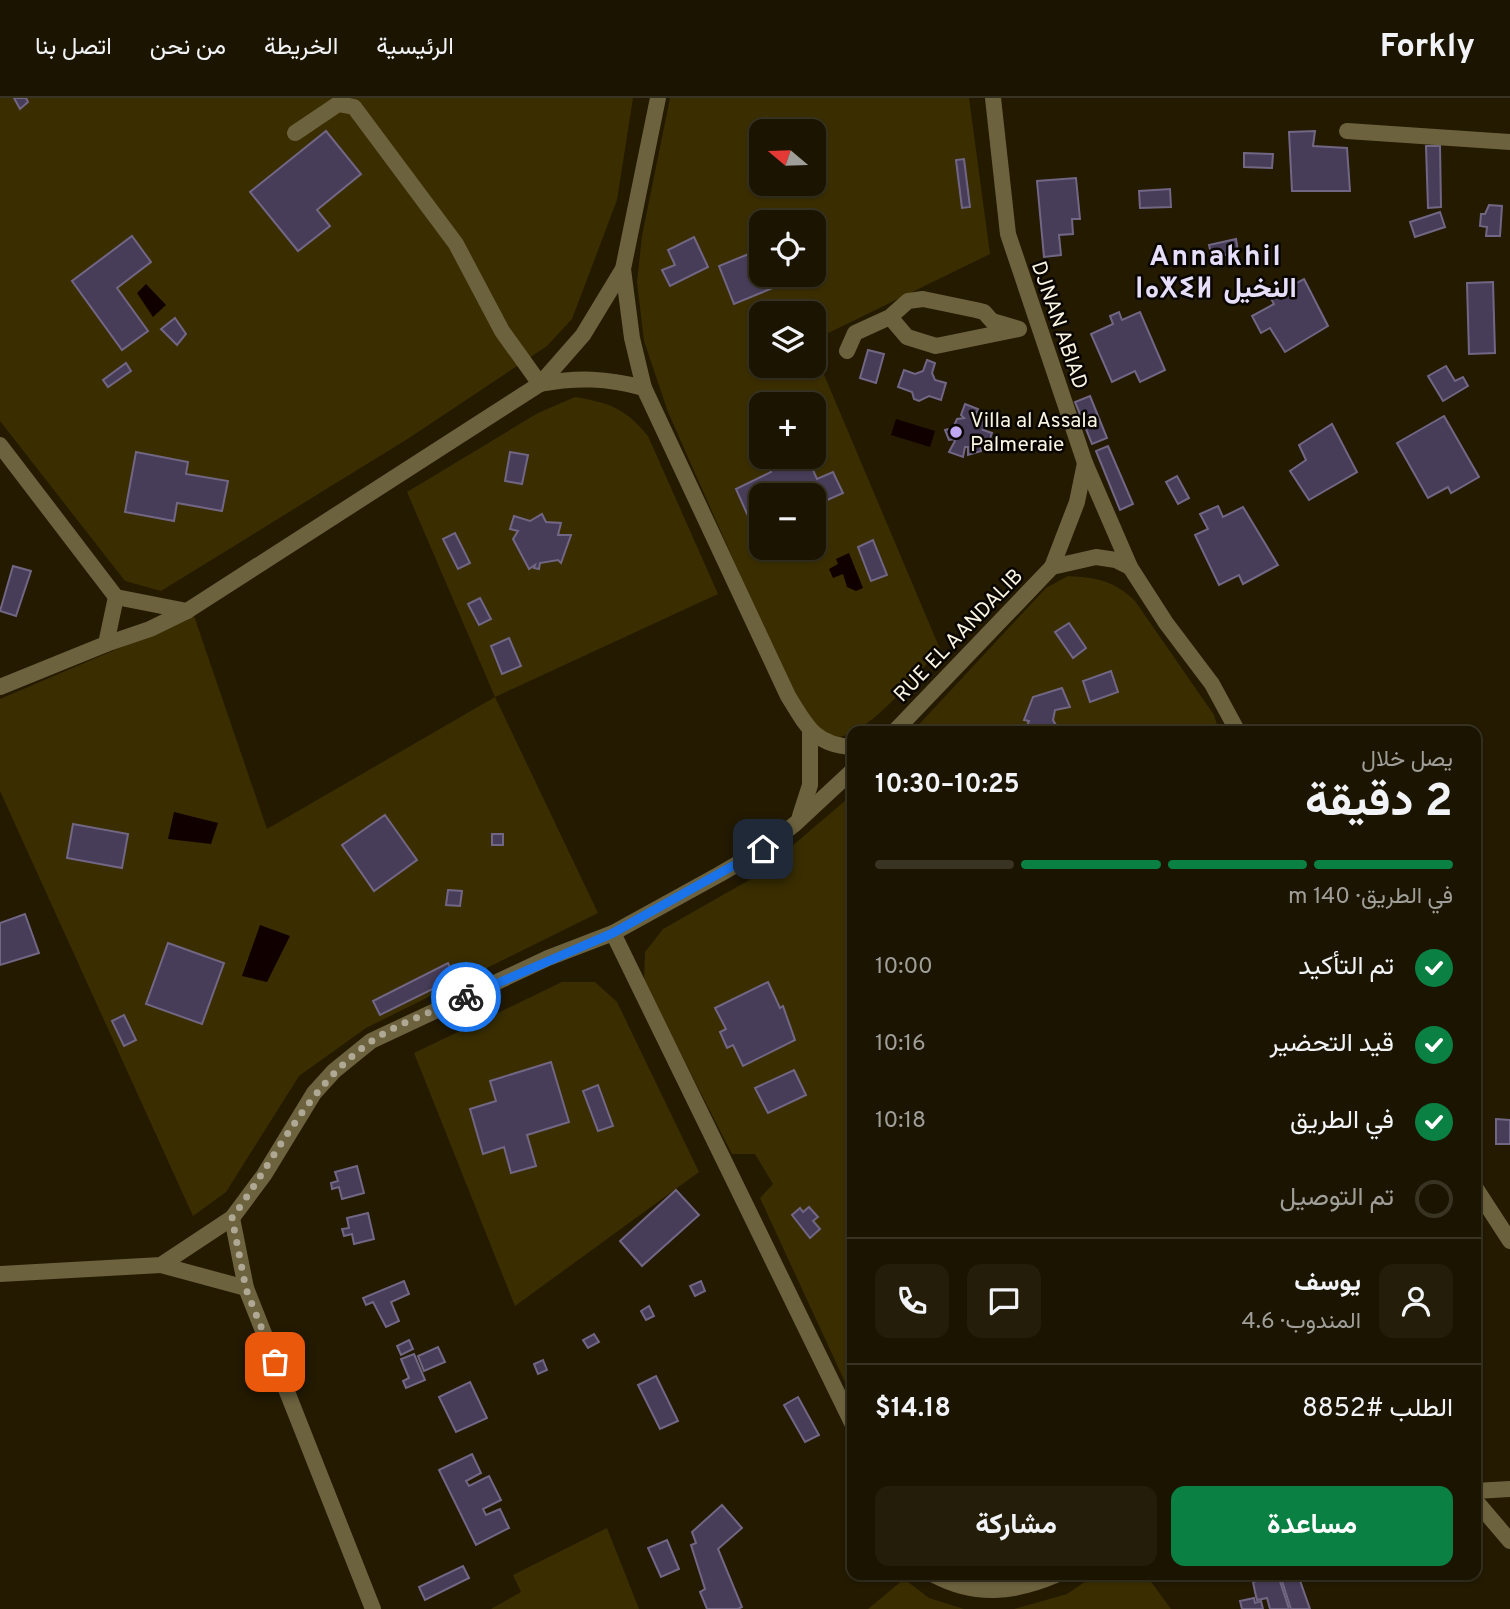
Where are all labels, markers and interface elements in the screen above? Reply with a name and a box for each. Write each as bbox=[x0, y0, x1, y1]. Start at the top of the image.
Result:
text: Forkly bbox=[1380, 27, 1475, 69]
text: اتصل بنا bbox=[35, 33, 112, 63]
text: من نحن bbox=[150, 33, 226, 63]
text: الخريطة bbox=[264, 33, 338, 63]
text: الرئيسية bbox=[376, 33, 454, 63]
north arrow bbox=[749, 119, 826, 196]
map controls bbox=[749, 119, 826, 560]
button: locate bbox=[749, 210, 826, 287]
district label: Annakhil ⵏⴰⵅⵉⵍ النخيل bbox=[1135, 240, 1297, 308]
street label: DJNAN ABIAD bbox=[1024, 258, 1093, 393]
button: layers bbox=[749, 301, 826, 378]
button: + bbox=[749, 392, 826, 469]
place label: Villa al Assala Palmeraie bbox=[970, 408, 1098, 459]
marker: Villa al Assala Palmeraie bbox=[948, 424, 964, 440]
button: − bbox=[749, 483, 826, 560]
street label: RUE EL AANDALIB bbox=[888, 564, 1030, 708]
text: يصل خلال bbox=[1361, 746, 1453, 775]
text: 10:25–10:30 bbox=[875, 769, 1020, 802]
text: 2 دقيقة bbox=[1305, 774, 1453, 833]
pin bbox=[733, 819, 793, 879]
icon: home bbox=[744, 830, 782, 868]
text: في الطريق · 140 m bbox=[1288, 883, 1453, 912]
icon: check bbox=[1415, 949, 1453, 987]
text: تم التأكيد bbox=[1298, 951, 1394, 984]
text: 10:00 bbox=[875, 953, 933, 982]
courier bbox=[431, 962, 501, 1032]
icon: bike bbox=[447, 978, 485, 1016]
icon: check bbox=[1415, 1026, 1453, 1064]
text: قيد التحضير bbox=[1269, 1028, 1394, 1061]
text: 10:16 bbox=[875, 1030, 926, 1059]
icon: check bbox=[1415, 1103, 1453, 1141]
text: في الطريق bbox=[1290, 1105, 1394, 1138]
text: 10:18 bbox=[875, 1107, 926, 1136]
text: تم التوصيل bbox=[1280, 1182, 1394, 1215]
button: phone bbox=[875, 1264, 949, 1338]
button: chat bbox=[967, 1264, 1041, 1338]
button: person bbox=[1379, 1264, 1453, 1338]
text: يوسف bbox=[1294, 1267, 1361, 1300]
text: المندوب · 4.6 bbox=[1242, 1308, 1361, 1337]
pin bbox=[245, 1332, 305, 1392]
icon: bag bbox=[256, 1343, 294, 1381]
text: $14.18 bbox=[875, 1393, 951, 1426]
text: الطلب #8852 bbox=[1302, 1393, 1453, 1426]
button: مشاركة bbox=[875, 1486, 1157, 1566]
button: مساعدة bbox=[1171, 1486, 1453, 1566]

